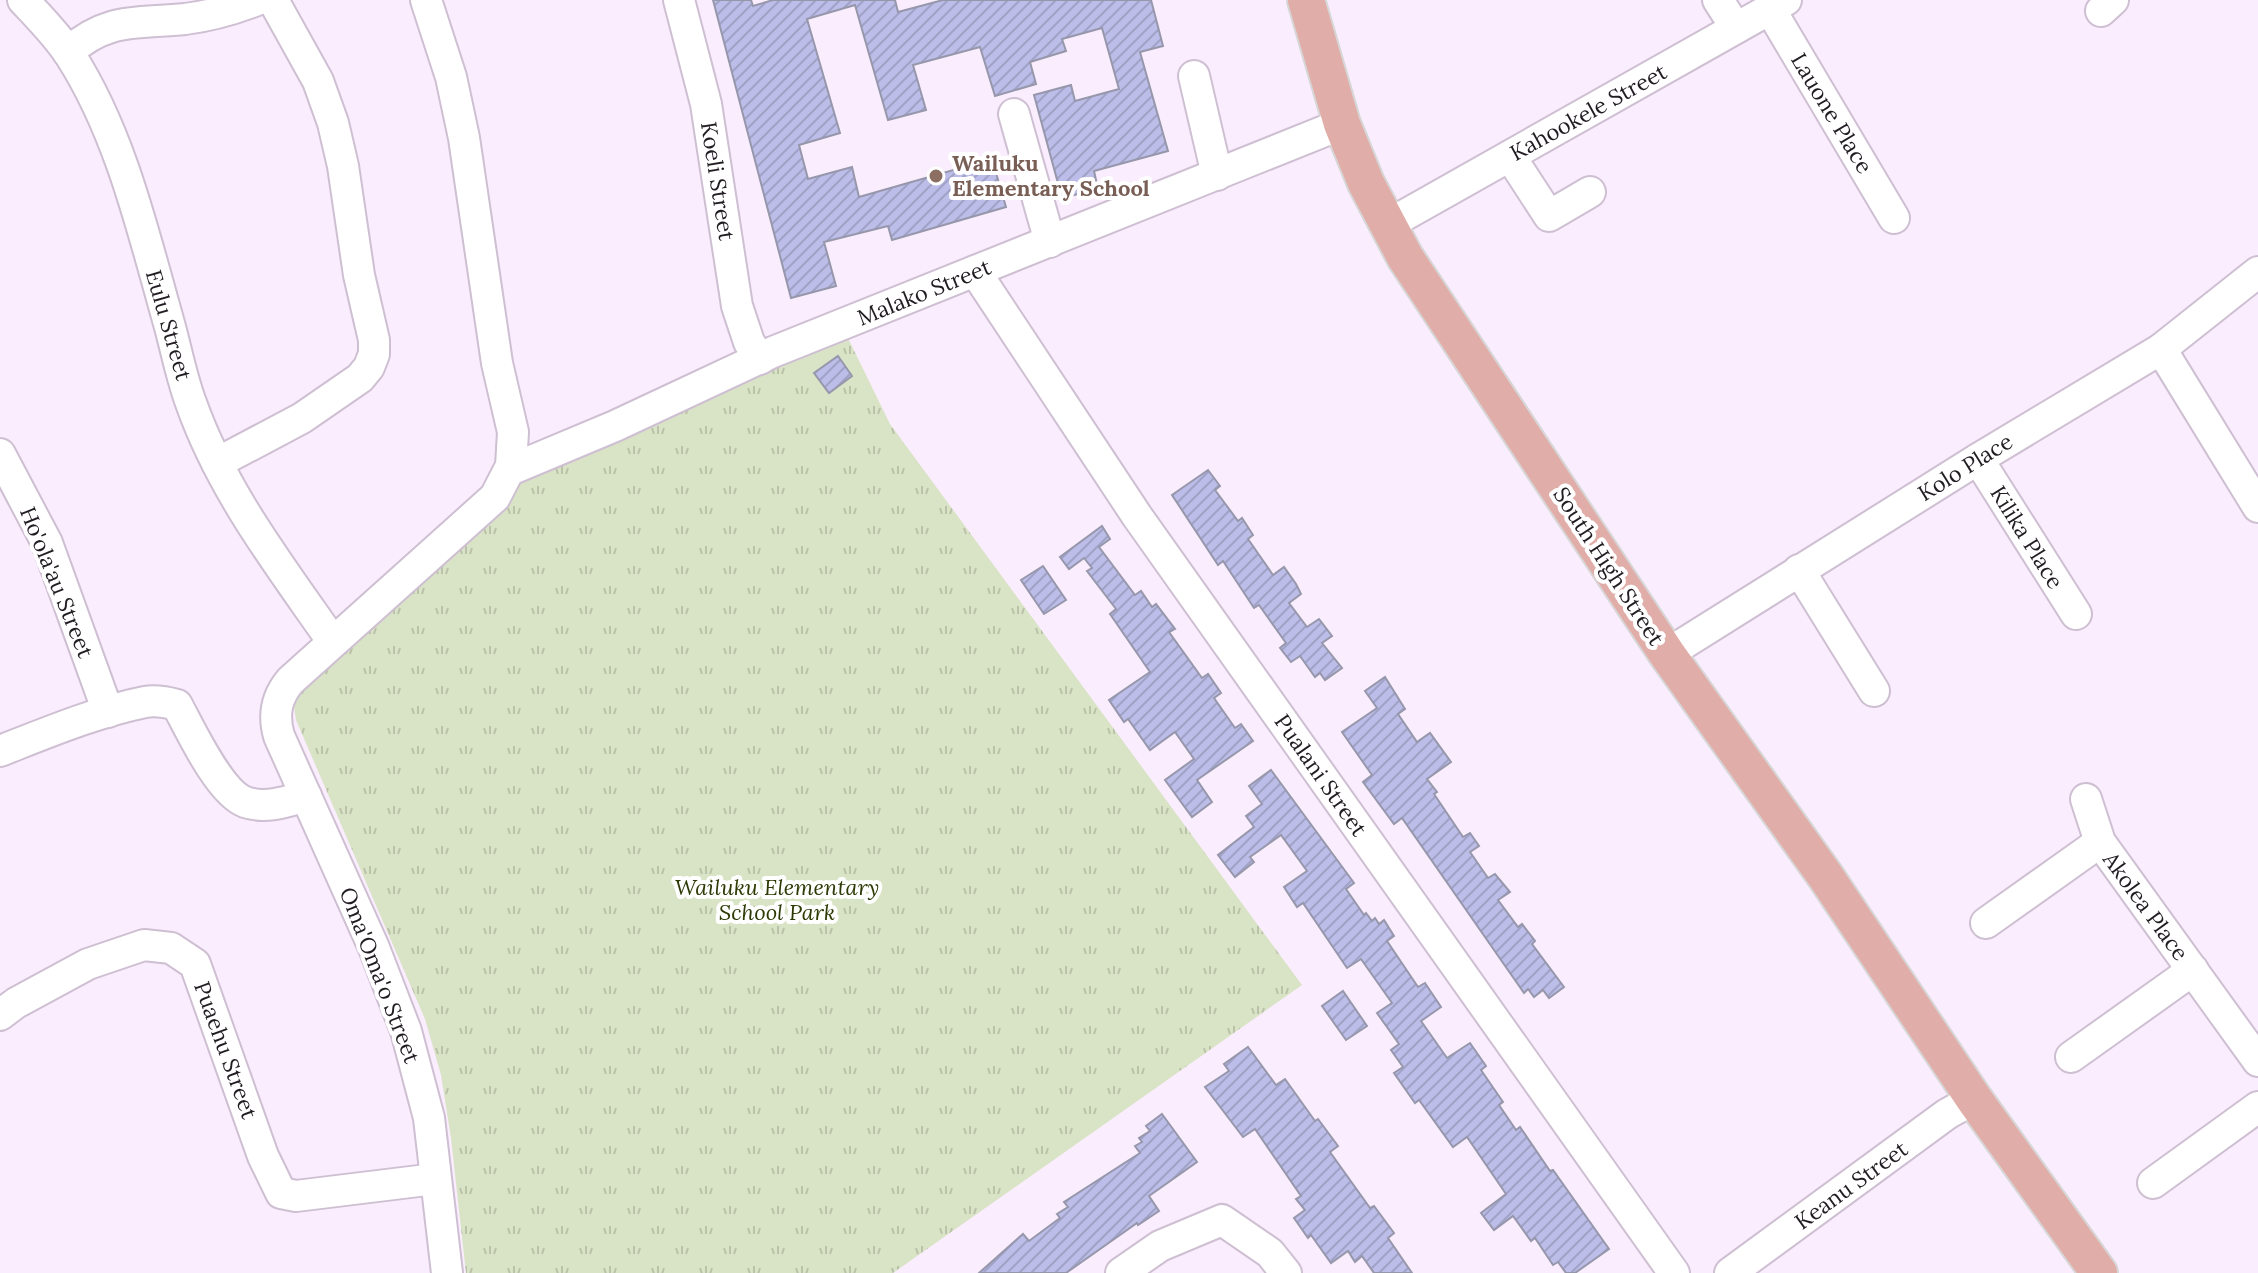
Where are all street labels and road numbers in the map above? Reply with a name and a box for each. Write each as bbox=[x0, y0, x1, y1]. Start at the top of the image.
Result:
street label: Lauone Place bbox=[1785, 48, 1879, 178]
street label: Kahookele Street bbox=[1505, 57, 1672, 167]
street label: Koeli Street bbox=[695, 120, 741, 243]
street label: Malako Street bbox=[853, 252, 995, 331]
street label: Eulu Street bbox=[140, 266, 198, 384]
street label: Kolo Place bbox=[1913, 427, 2018, 507]
street label: Kilika Place bbox=[1984, 480, 2070, 594]
street label: South High Street bbox=[1547, 482, 1671, 651]
street label: Ho'ola'au Street bbox=[14, 502, 100, 662]
street label: Pualani Street bbox=[1269, 708, 1374, 842]
street label: Akolea Place bbox=[2097, 845, 2195, 966]
street label: Oma'Oma'o Street bbox=[334, 883, 427, 1067]
street label: Puaehu Street bbox=[188, 977, 264, 1123]
street label: Keanu Street bbox=[1789, 1134, 1913, 1235]

